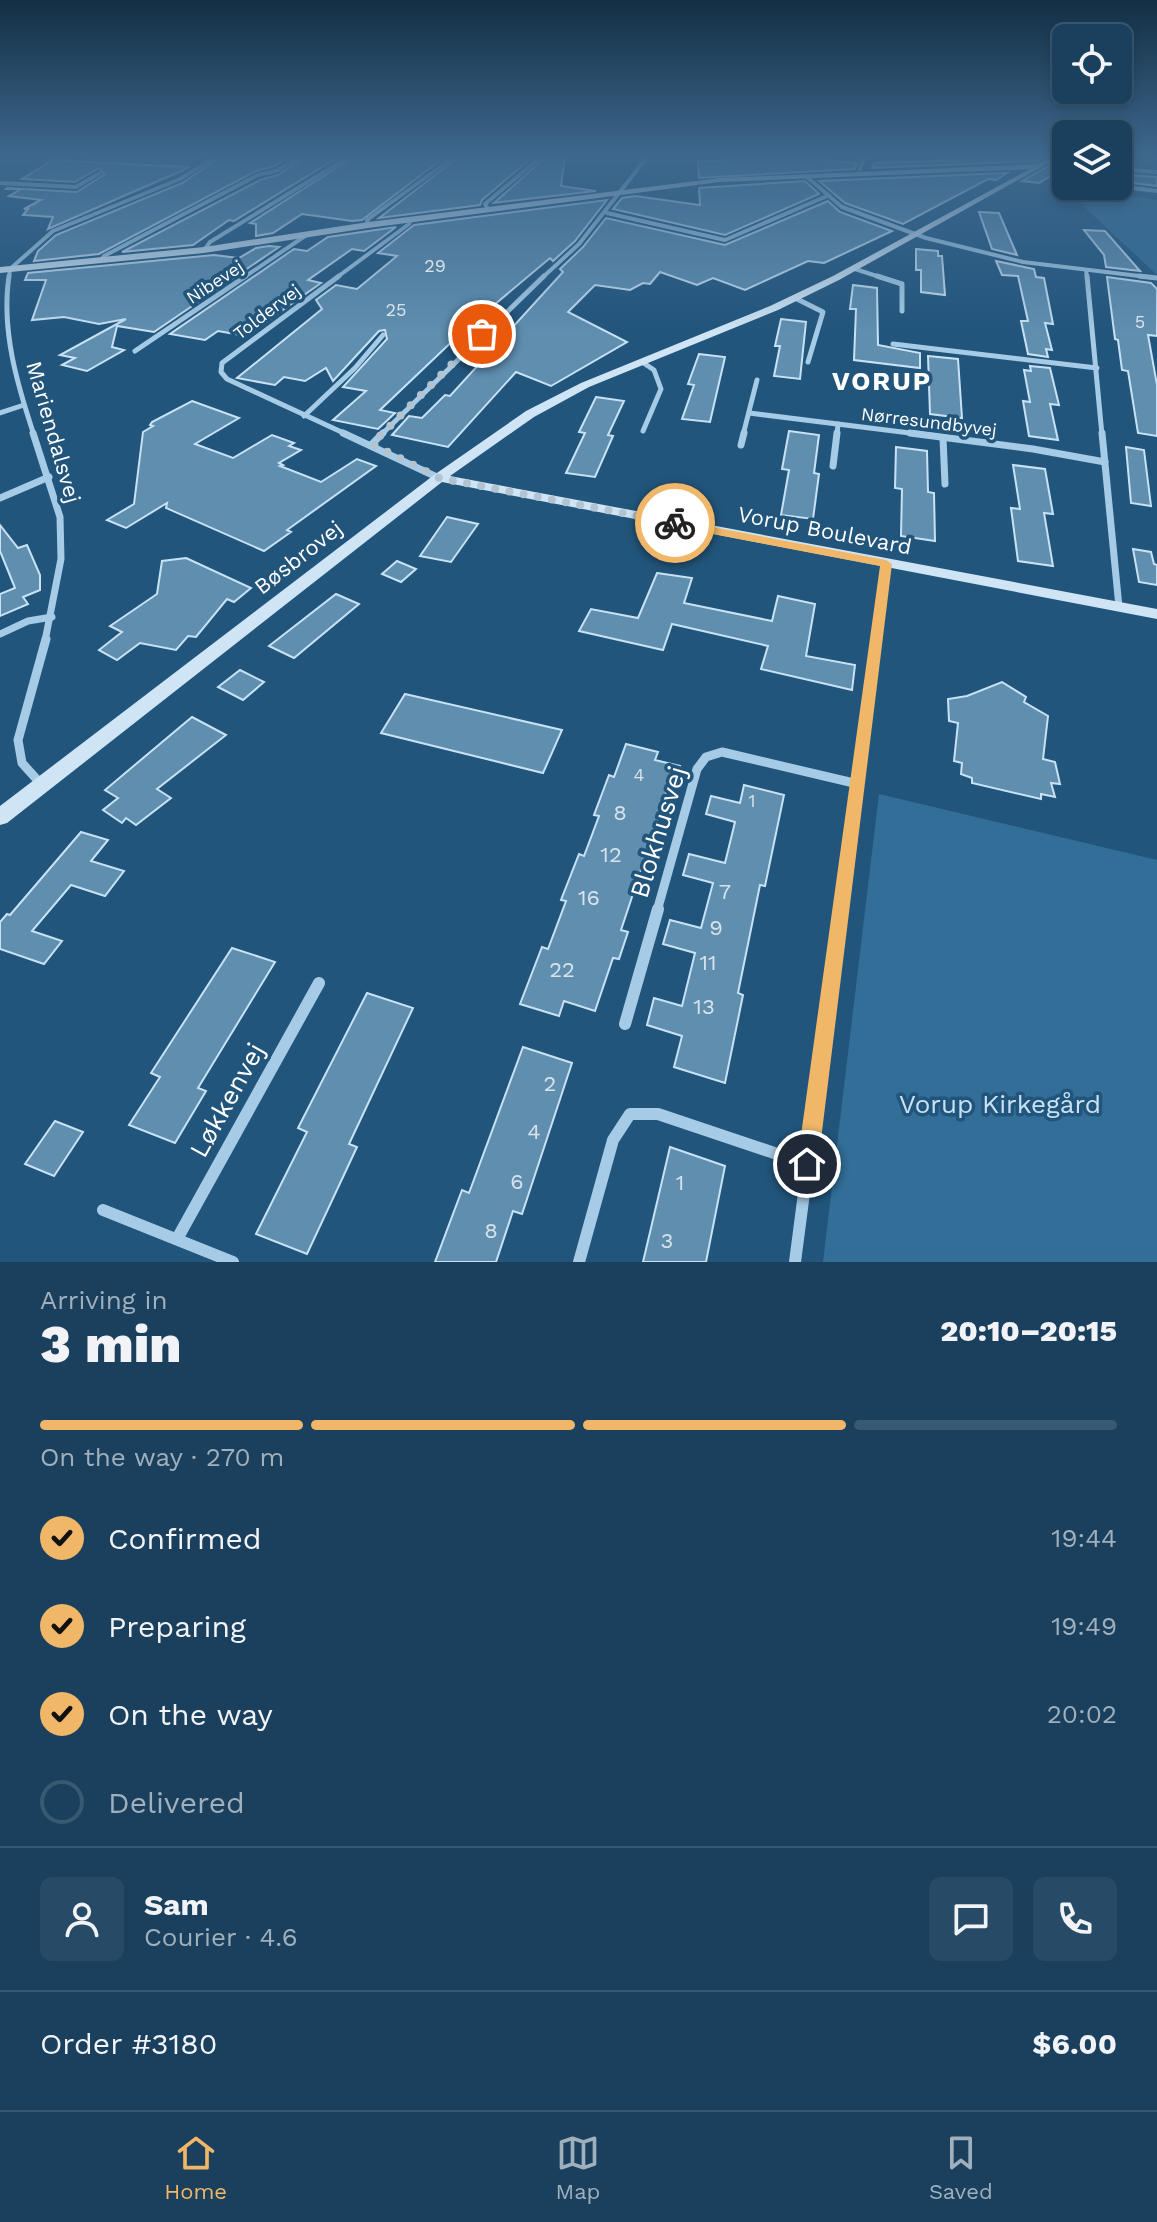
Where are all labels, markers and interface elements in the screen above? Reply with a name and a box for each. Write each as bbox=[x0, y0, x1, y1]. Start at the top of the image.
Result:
map controls bbox=[1052, 24, 1132, 200]
button: locate bbox=[1052, 24, 1132, 104]
button: layers bbox=[1052, 120, 1132, 200]
street label: Nibevej bbox=[182, 255, 247, 308]
house number: 29 bbox=[424, 255, 446, 276]
street label: Toldervej bbox=[229, 280, 304, 344]
house number: 25 bbox=[386, 299, 406, 320]
pin bbox=[448, 300, 516, 368]
house number: 5 bbox=[1135, 311, 1145, 332]
icon: bag bbox=[460, 312, 504, 356]
street label: Mariendalsvej bbox=[21, 358, 86, 506]
district label: VORUP bbox=[832, 366, 932, 396]
street label: Nørresundbyvej bbox=[860, 403, 998, 440]
courier bbox=[635, 483, 715, 563]
icon: bike bbox=[653, 501, 697, 545]
street label: Vorup Boulevard bbox=[736, 501, 914, 560]
street label: Bøsbrovej bbox=[249, 515, 347, 599]
street label: Blokhusvej bbox=[624, 762, 692, 902]
house number: 4 bbox=[634, 764, 645, 785]
house number: 1 bbox=[748, 790, 756, 811]
house number: 8 bbox=[613, 800, 627, 825]
house number: 12 bbox=[600, 842, 622, 867]
house number: 7 bbox=[719, 879, 731, 904]
house number: 16 bbox=[578, 885, 600, 910]
house number: 9 bbox=[709, 915, 723, 940]
house number: 11 bbox=[699, 950, 717, 975]
house number: 22 bbox=[549, 957, 575, 982]
house number: 13 bbox=[693, 994, 715, 1019]
street label: Løkkenvej bbox=[183, 1038, 271, 1162]
house number: 2 bbox=[544, 1071, 556, 1096]
park label: Vorup Kirkegård bbox=[899, 1089, 1101, 1119]
house number: 4 bbox=[527, 1119, 541, 1144]
pin bbox=[773, 1130, 841, 1198]
icon: home bbox=[785, 1142, 829, 1186]
house number: 6 bbox=[510, 1169, 524, 1194]
house number: 1 bbox=[676, 1170, 684, 1195]
house number: 8 bbox=[484, 1218, 498, 1243]
house number: 3 bbox=[661, 1228, 673, 1253]
text: Arriving in bbox=[40, 1285, 168, 1315]
text: 20:10–20:15 bbox=[940, 1313, 1117, 1348]
text: 3 min bbox=[40, 1314, 182, 1375]
text: On the way · 270 m bbox=[40, 1442, 284, 1472]
icon: check bbox=[40, 1516, 84, 1560]
text: Confirmed bbox=[108, 1521, 262, 1556]
text: 19:44 bbox=[1051, 1523, 1117, 1553]
icon: check bbox=[40, 1604, 84, 1648]
text: Preparing bbox=[108, 1609, 246, 1644]
text: 19:49 bbox=[1051, 1611, 1117, 1641]
icon: check bbox=[40, 1692, 84, 1736]
text: On the way bbox=[108, 1697, 273, 1732]
text: 20:02 bbox=[1047, 1699, 1117, 1729]
text: Delivered bbox=[108, 1785, 245, 1820]
button: person bbox=[40, 1877, 124, 1961]
button: chat bbox=[929, 1877, 1013, 1961]
button: phone bbox=[1033, 1877, 1117, 1961]
text: Sam bbox=[144, 1887, 209, 1922]
text: Courier · 4.6 bbox=[144, 1922, 298, 1952]
text: Order #3180 bbox=[40, 2026, 217, 2061]
text: $6.00 bbox=[1032, 2026, 1117, 2061]
tab: Home bbox=[164, 2131, 227, 2204]
tab: Map bbox=[556, 2131, 600, 2204]
tab: Saved bbox=[929, 2131, 993, 2204]

